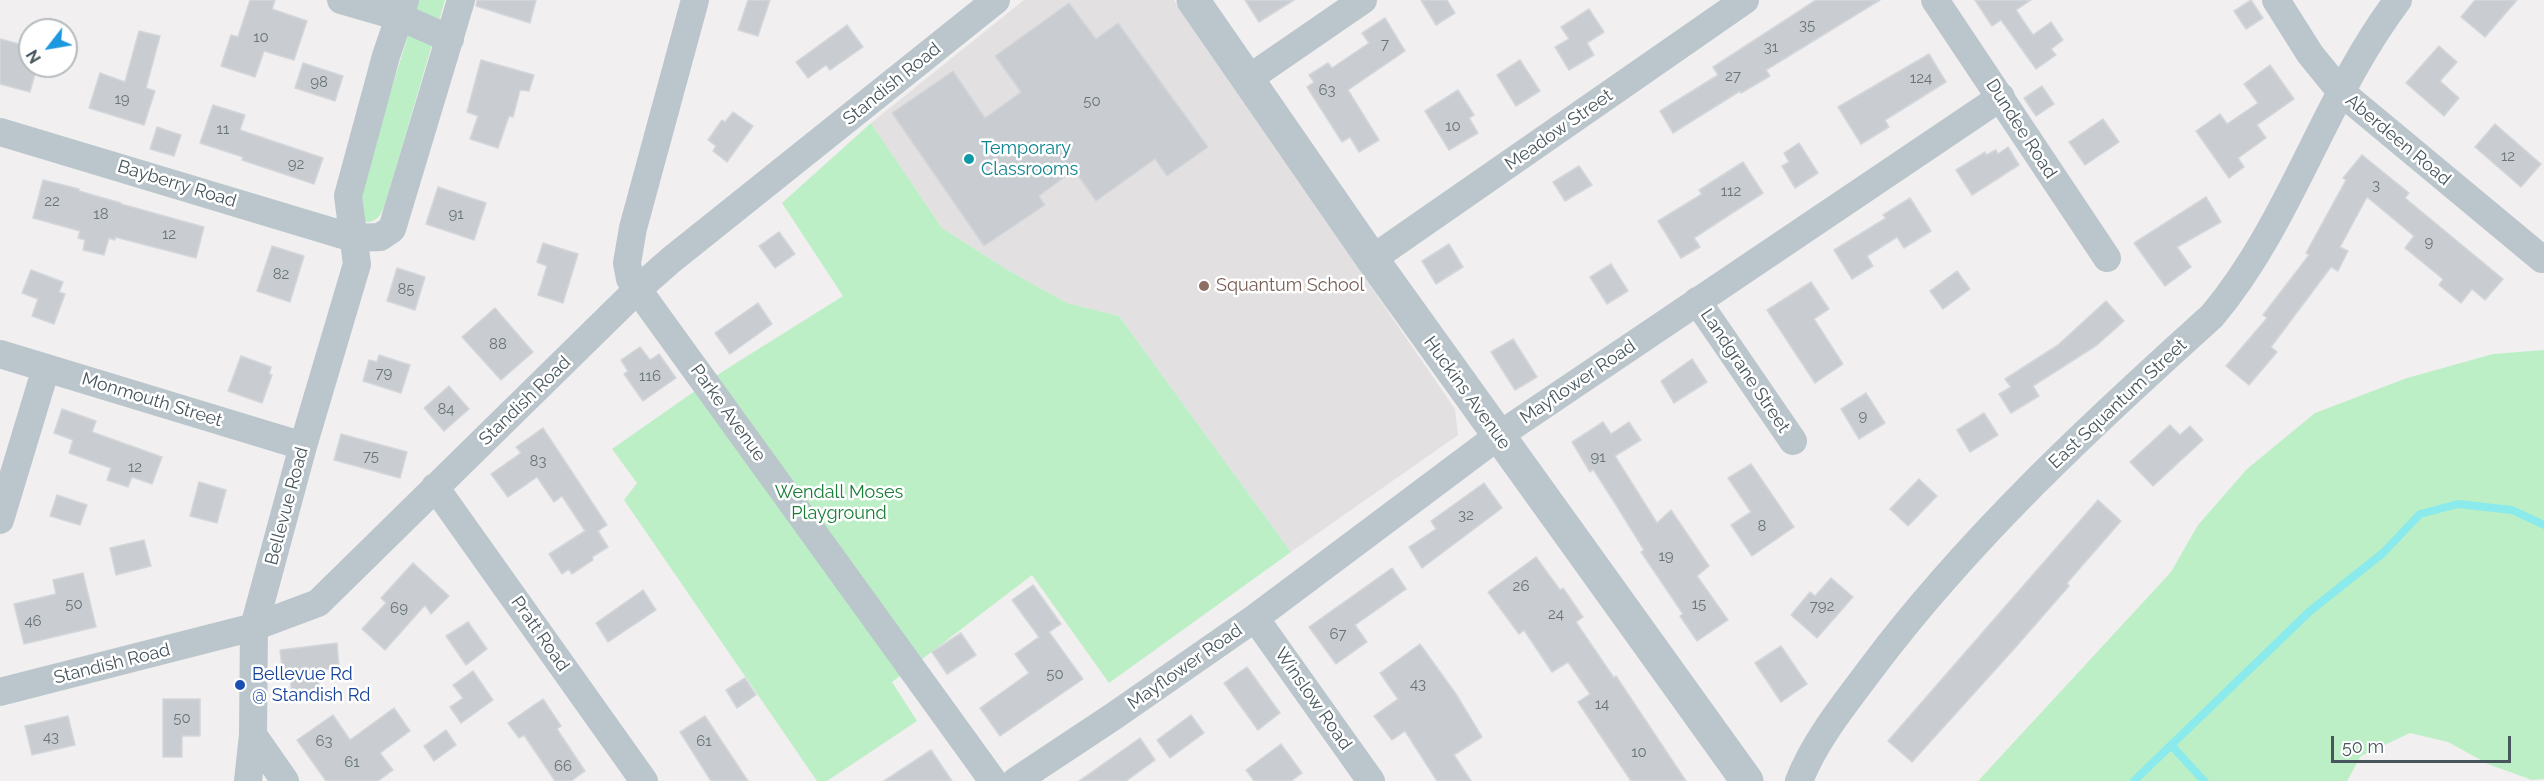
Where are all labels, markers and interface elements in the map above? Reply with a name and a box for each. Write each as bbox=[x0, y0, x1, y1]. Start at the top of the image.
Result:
house number: 35 bbox=[1799, 16, 1815, 34]
north arrow bbox=[18, 18, 78, 78]
house number: 10 bbox=[253, 28, 269, 46]
house number: 7 bbox=[1381, 35, 1389, 53]
street label: Standish Road bbox=[839, 38, 945, 130]
house number: 31 bbox=[1764, 38, 1778, 56]
text: N bbox=[23, 46, 45, 67]
house number: 27 bbox=[1725, 67, 1741, 85]
house number: 124 bbox=[1910, 69, 1932, 87]
house number: 98 bbox=[310, 73, 328, 91]
street label: Dundee Road bbox=[1981, 75, 2061, 183]
house number: 63 bbox=[1318, 81, 1336, 99]
street label: Meadow Street bbox=[1501, 85, 1617, 175]
house number: 19 bbox=[114, 90, 130, 108]
street label: Aberdeen Road bbox=[2341, 90, 2455, 190]
house number: 50 bbox=[1083, 92, 1101, 110]
house number: 10 bbox=[1445, 117, 1461, 135]
house number: 11 bbox=[217, 120, 229, 138]
place label: Temporary Classrooms bbox=[981, 138, 1078, 180]
house number: 12 bbox=[2501, 147, 2515, 165]
marker: Temporary Classrooms bbox=[962, 152, 976, 166]
house number: 92 bbox=[288, 155, 304, 173]
street label: Bayberry Road bbox=[115, 156, 239, 212]
house number: 3 bbox=[2372, 176, 2380, 194]
house number: 112 bbox=[1721, 182, 1741, 200]
house number: 22 bbox=[44, 192, 60, 210]
house number: 18 bbox=[93, 205, 109, 223]
house number: 91 bbox=[448, 205, 464, 223]
house number: 12 bbox=[162, 225, 176, 243]
house number: 9 bbox=[2425, 233, 2433, 251]
house number: 82 bbox=[273, 265, 289, 283]
place label: Squantum School bbox=[1216, 275, 1364, 297]
marker: Squantum School bbox=[1197, 279, 1211, 293]
house number: 85 bbox=[397, 280, 415, 298]
street label: Landgrane Street bbox=[1696, 305, 1794, 437]
street label: Huckins Avenue bbox=[1419, 332, 1515, 454]
street label: East Squantum Street bbox=[2045, 334, 2191, 474]
house number: 88 bbox=[489, 335, 507, 353]
street label: Mayflower Road bbox=[1516, 335, 1640, 429]
street label: Standish Road bbox=[475, 352, 575, 450]
street label: Parke Avenue bbox=[686, 360, 770, 466]
house number: 79 bbox=[376, 364, 392, 382]
house number: 116 bbox=[639, 367, 661, 385]
street label: Monmouth Street bbox=[79, 368, 225, 432]
house number: 84 bbox=[437, 400, 455, 418]
house number: 9 bbox=[1859, 407, 1867, 425]
street label: Bellevue Road bbox=[261, 445, 313, 567]
house number: 75 bbox=[363, 447, 379, 465]
house number: 91 bbox=[1590, 448, 1606, 466]
house number: 83 bbox=[530, 452, 546, 470]
house number: 12 bbox=[128, 458, 142, 476]
park label: Wendall Moses Playground bbox=[775, 482, 903, 524]
house number: 32 bbox=[1458, 506, 1474, 524]
house number: 8 bbox=[1758, 517, 1766, 535]
house number: 19 bbox=[1658, 547, 1674, 565]
house number: 26 bbox=[1513, 577, 1529, 595]
street label: Pratt Road bbox=[506, 592, 574, 676]
house number: 50 bbox=[65, 595, 83, 613]
house number: 15 bbox=[1692, 595, 1706, 613]
house number: 792 bbox=[1810, 597, 1834, 615]
house number: 69 bbox=[390, 599, 408, 617]
house number: 24 bbox=[1548, 605, 1564, 623]
house number: 46 bbox=[24, 612, 42, 630]
street label: Mayflower Road bbox=[1124, 619, 1246, 715]
house number: 67 bbox=[1329, 625, 1347, 643]
street label: Standish Road bbox=[52, 639, 172, 689]
street label: Winslow Road bbox=[1270, 644, 1356, 754]
place label: Bellevue Rd @ Standish Rd bbox=[252, 664, 370, 706]
house number: 50 bbox=[1046, 665, 1064, 683]
house number: 43 bbox=[1410, 675, 1426, 693]
marker: Bellevue Rd @ Standish Rd bbox=[233, 678, 247, 692]
house number: 14 bbox=[1595, 695, 1609, 713]
house number: 50 bbox=[173, 709, 191, 727]
scale bar bbox=[2334, 724, 2514, 762]
house number: 43 bbox=[43, 728, 59, 746]
house number: 63 bbox=[315, 732, 333, 750]
house number: 61 bbox=[696, 732, 712, 750]
text: 50 m bbox=[2342, 736, 2384, 757]
house number: 10 bbox=[1631, 743, 1647, 761]
house number: 61 bbox=[344, 753, 360, 771]
house number: 66 bbox=[554, 757, 572, 775]

